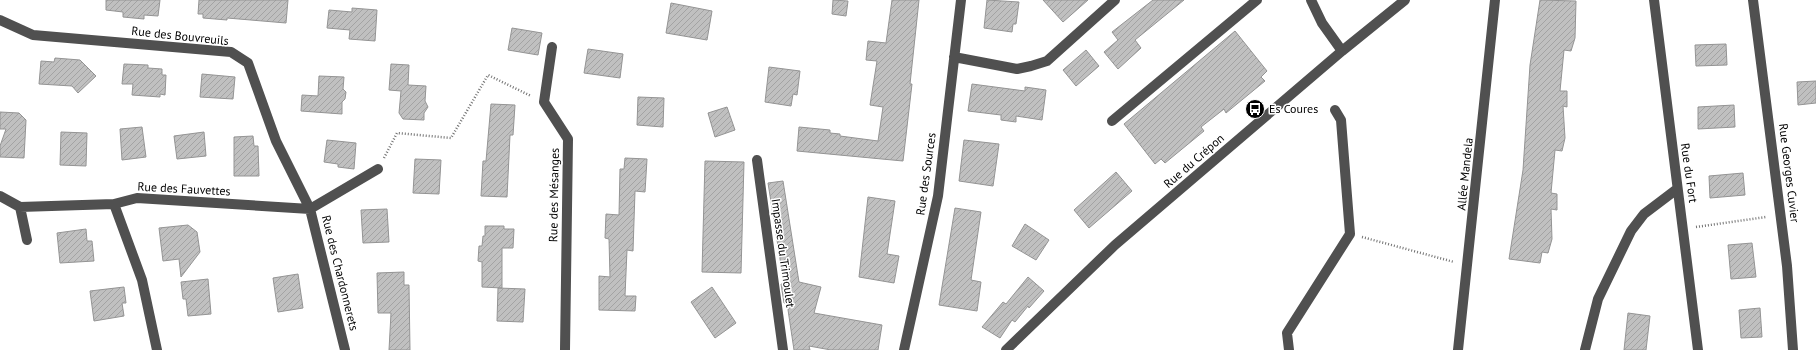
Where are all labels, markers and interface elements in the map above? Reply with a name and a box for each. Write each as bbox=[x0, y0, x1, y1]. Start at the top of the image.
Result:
street label: Rue des Bouvreuils bbox=[131, 23, 229, 48]
bus stop icon: Es Coures bbox=[1244, 98, 1266, 120]
place label: Es Coures bbox=[1269, 101, 1318, 116]
street label: Rue Georges Cuvier bbox=[1776, 123, 1803, 223]
street label: Rue du Crépon bbox=[1160, 130, 1227, 191]
street label: Rue des Sources bbox=[912, 132, 939, 216]
street label: Allée Mandela bbox=[1453, 137, 1476, 211]
street label: Rue du Fort bbox=[1678, 142, 1701, 204]
street label: Rue des Mésanges bbox=[545, 148, 562, 242]
street label: Rue des Fauvettes bbox=[137, 179, 231, 198]
street label: Impasse du Trimoulet bbox=[768, 197, 799, 308]
street label: Rue des Chardonnerets bbox=[319, 214, 362, 332]

